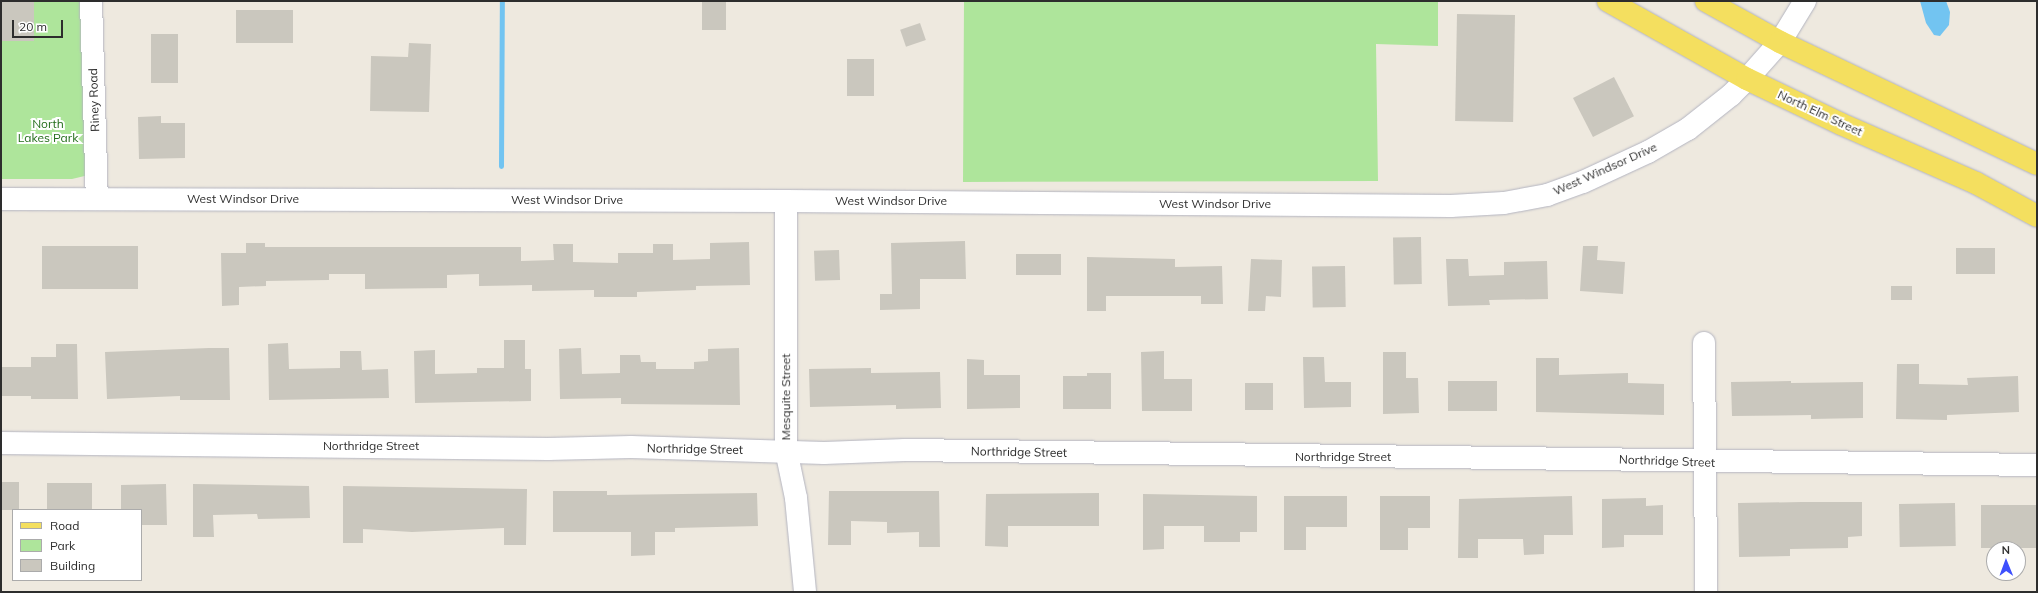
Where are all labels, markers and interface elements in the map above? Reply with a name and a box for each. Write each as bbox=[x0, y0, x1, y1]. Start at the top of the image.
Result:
scale bar bbox=[14, 12, 65, 38]
text: 20 m bbox=[19, 19, 47, 34]
street label: Riney Road bbox=[86, 68, 102, 132]
street label: North Elm Street bbox=[1775, 87, 1865, 139]
park label: North Lakes Park bbox=[18, 117, 78, 145]
street label: West Windsor Drive bbox=[1551, 140, 1659, 198]
street label: West Windsor Drive bbox=[187, 192, 299, 206]
street label: West Windsor Drive bbox=[511, 193, 623, 207]
street label: West Windsor Drive bbox=[835, 194, 947, 208]
street label: West Windsor Drive bbox=[1159, 197, 1271, 211]
street label: Mesquite Street bbox=[779, 354, 793, 440]
street label: Northridge Street bbox=[323, 439, 419, 453]
street label: Northridge Street bbox=[647, 441, 743, 457]
street label: Northridge Street bbox=[971, 444, 1067, 460]
street label: Northridge Street bbox=[1295, 450, 1391, 464]
street label: Northridge Street bbox=[1619, 452, 1715, 470]
legend bbox=[12, 509, 142, 581]
text: Road bbox=[50, 518, 79, 533]
text: Park bbox=[50, 538, 75, 553]
north arrow bbox=[1986, 541, 2026, 581]
text: N bbox=[2002, 543, 2010, 557]
text: Building bbox=[50, 558, 95, 573]

